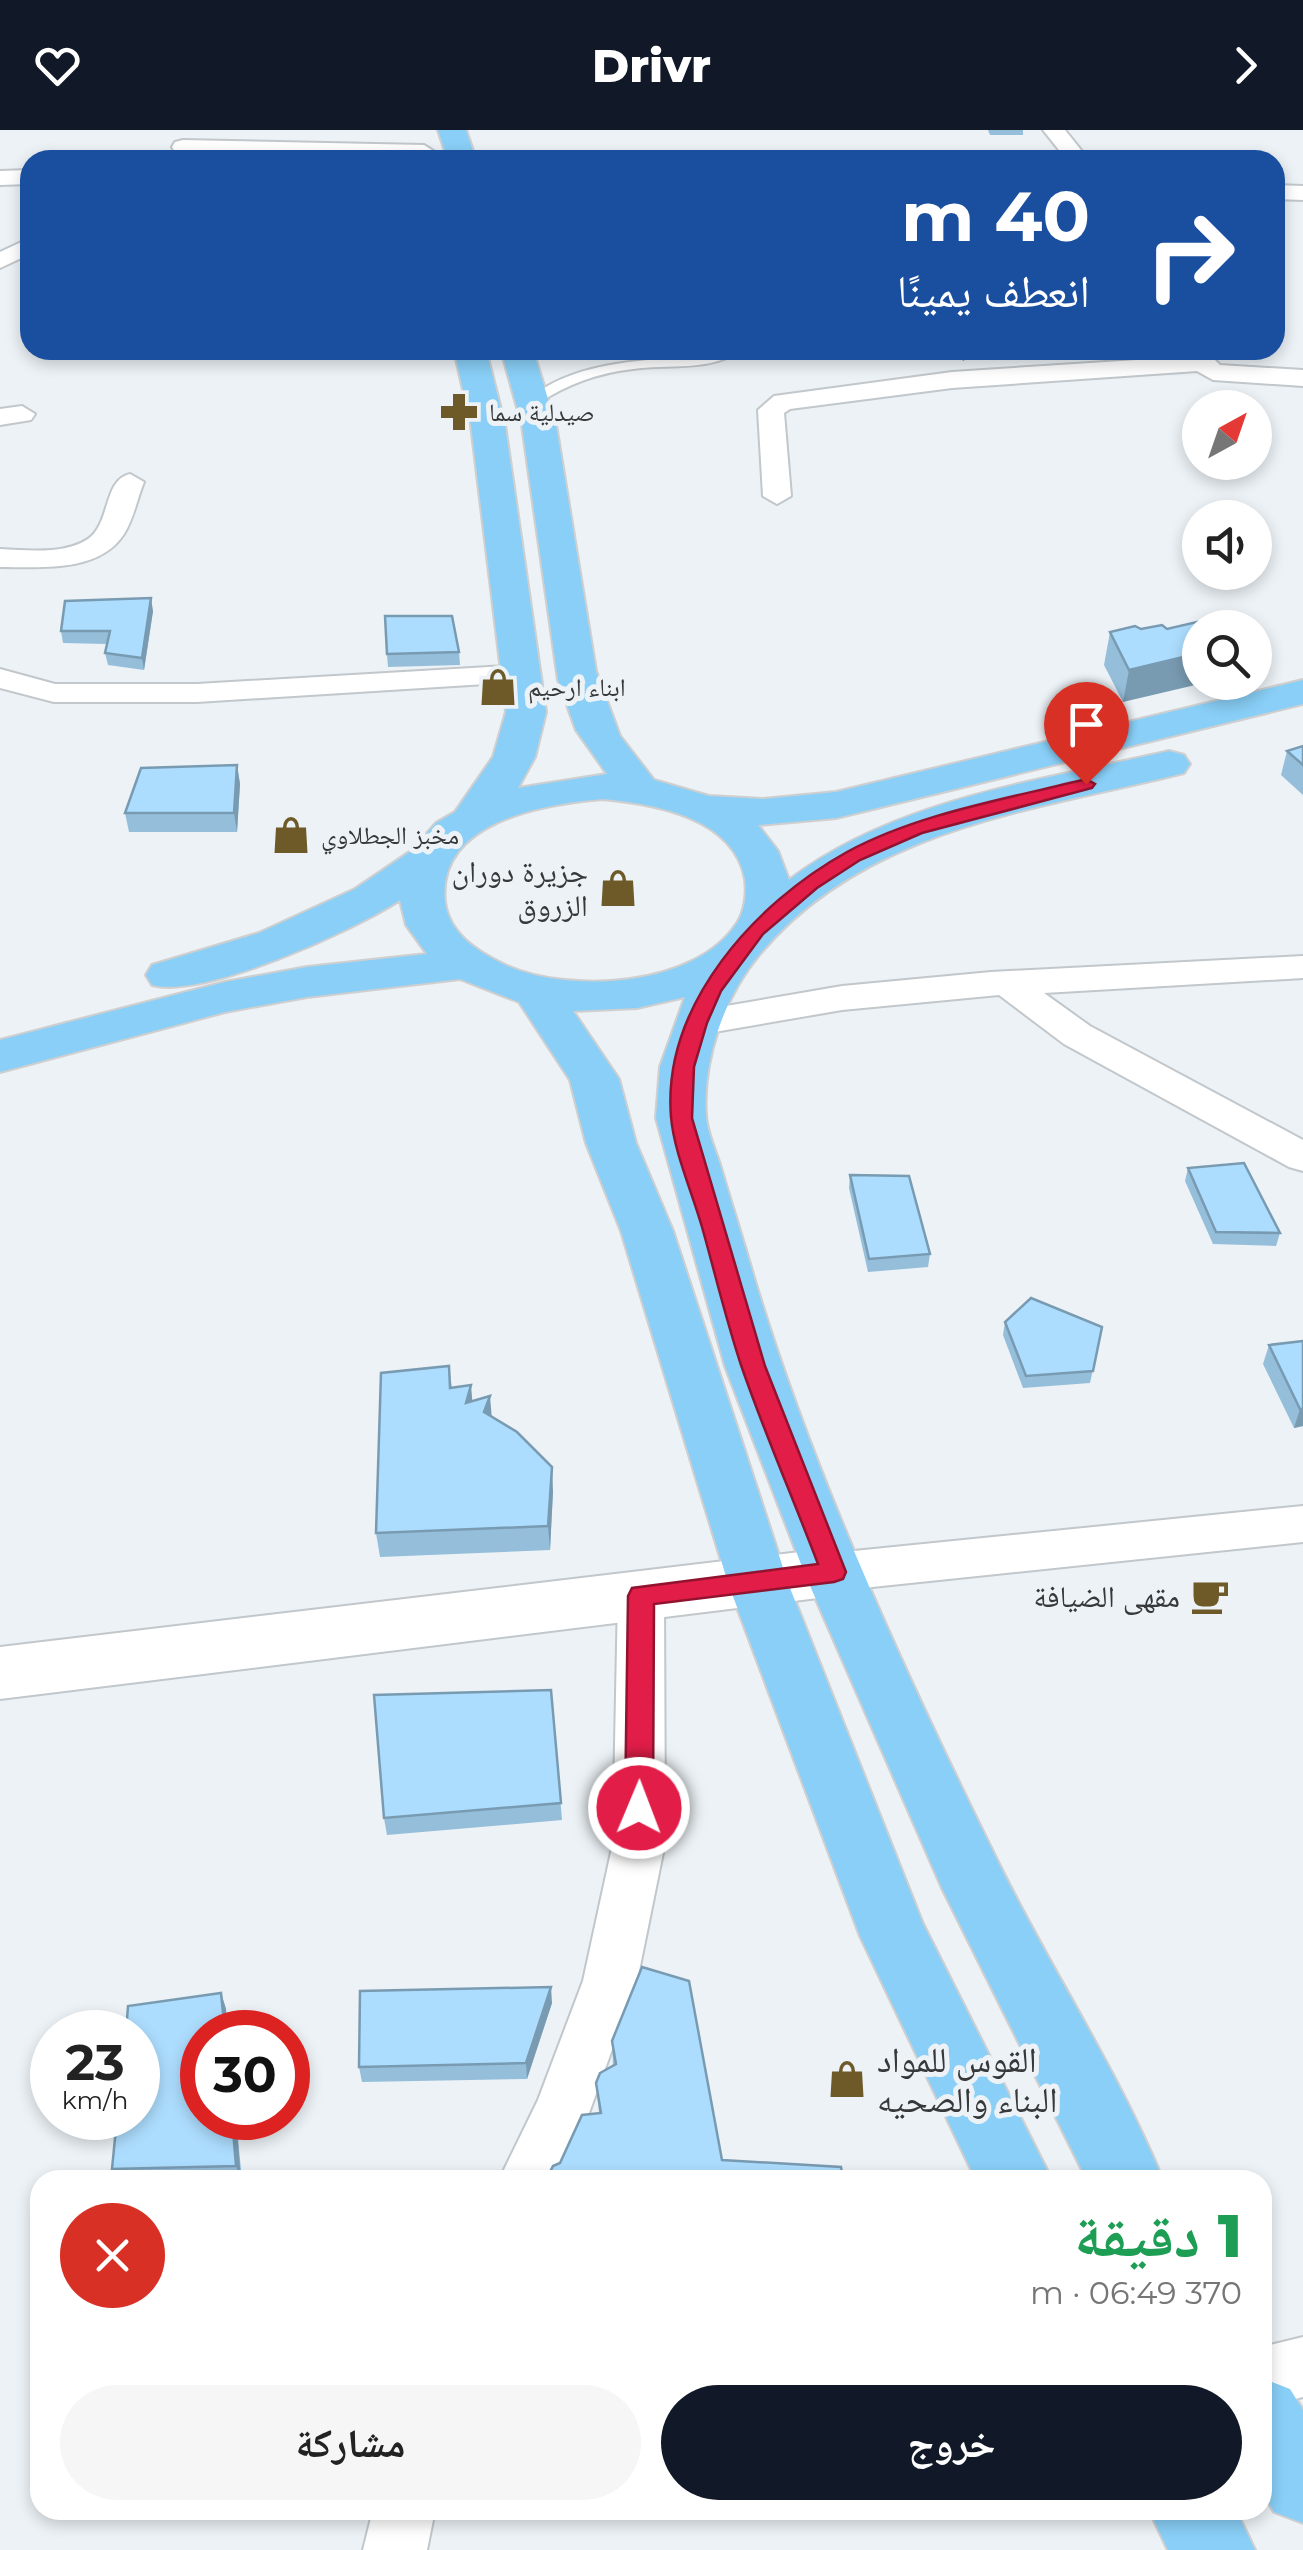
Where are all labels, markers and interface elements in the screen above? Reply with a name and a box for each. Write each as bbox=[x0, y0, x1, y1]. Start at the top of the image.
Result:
icon: heart bbox=[30, 38, 85, 93]
text: Drivr bbox=[592, 38, 711, 93]
icon: forward bbox=[1218, 38, 1273, 93]
text: 40 m bbox=[901, 173, 1090, 259]
icon: right bbox=[1125, 190, 1255, 320]
text: انعطف يمينًا bbox=[897, 263, 1090, 318]
north arrow bbox=[1182, 390, 1272, 480]
map controls bbox=[1182, 390, 1272, 700]
pharmacy icon: صيدلية سما bbox=[438, 391, 480, 433]
place label: صيدلية سما bbox=[489, 397, 595, 427]
button: sound bbox=[1182, 500, 1272, 590]
button: search bbox=[1182, 610, 1272, 700]
shop icon: ابناء ارحيم bbox=[477, 666, 519, 708]
place label: ابناء ارحيم bbox=[528, 672, 626, 704]
pin bbox=[1044, 682, 1129, 785]
icon: arrive bbox=[1059, 697, 1114, 752]
shop icon: مخبز الجطلاوي bbox=[270, 814, 312, 856]
place label: مخبز الجطلاوي bbox=[321, 820, 459, 855]
place label: جزيرة دوران الزروق bbox=[452, 853, 588, 924]
shop icon: جزيرة دوران الزروق bbox=[597, 867, 639, 909]
cafe icon: مقهى الضيافة bbox=[1189, 1575, 1231, 1617]
place label: مقهى الضيافة bbox=[1033, 1578, 1180, 1615]
position arrow bbox=[587, 1756, 691, 1860]
speed limit sign: 30 bbox=[180, 2010, 310, 2140]
text: 23 bbox=[65, 2032, 125, 2093]
place label: القوس للمواد البناء والصحيه bbox=[877, 2038, 1058, 2121]
shop icon: القوس للمواد البناء والصحيه bbox=[826, 2058, 868, 2100]
text: km/h bbox=[62, 2085, 128, 2115]
text: 1 دقيقة bbox=[1074, 2199, 1242, 2272]
button: close bbox=[60, 2203, 165, 2308]
text: 370 m · 06:49 bbox=[1030, 2273, 1242, 2312]
button: مشاركة bbox=[60, 2385, 641, 2500]
button: خروج bbox=[661, 2385, 1242, 2500]

